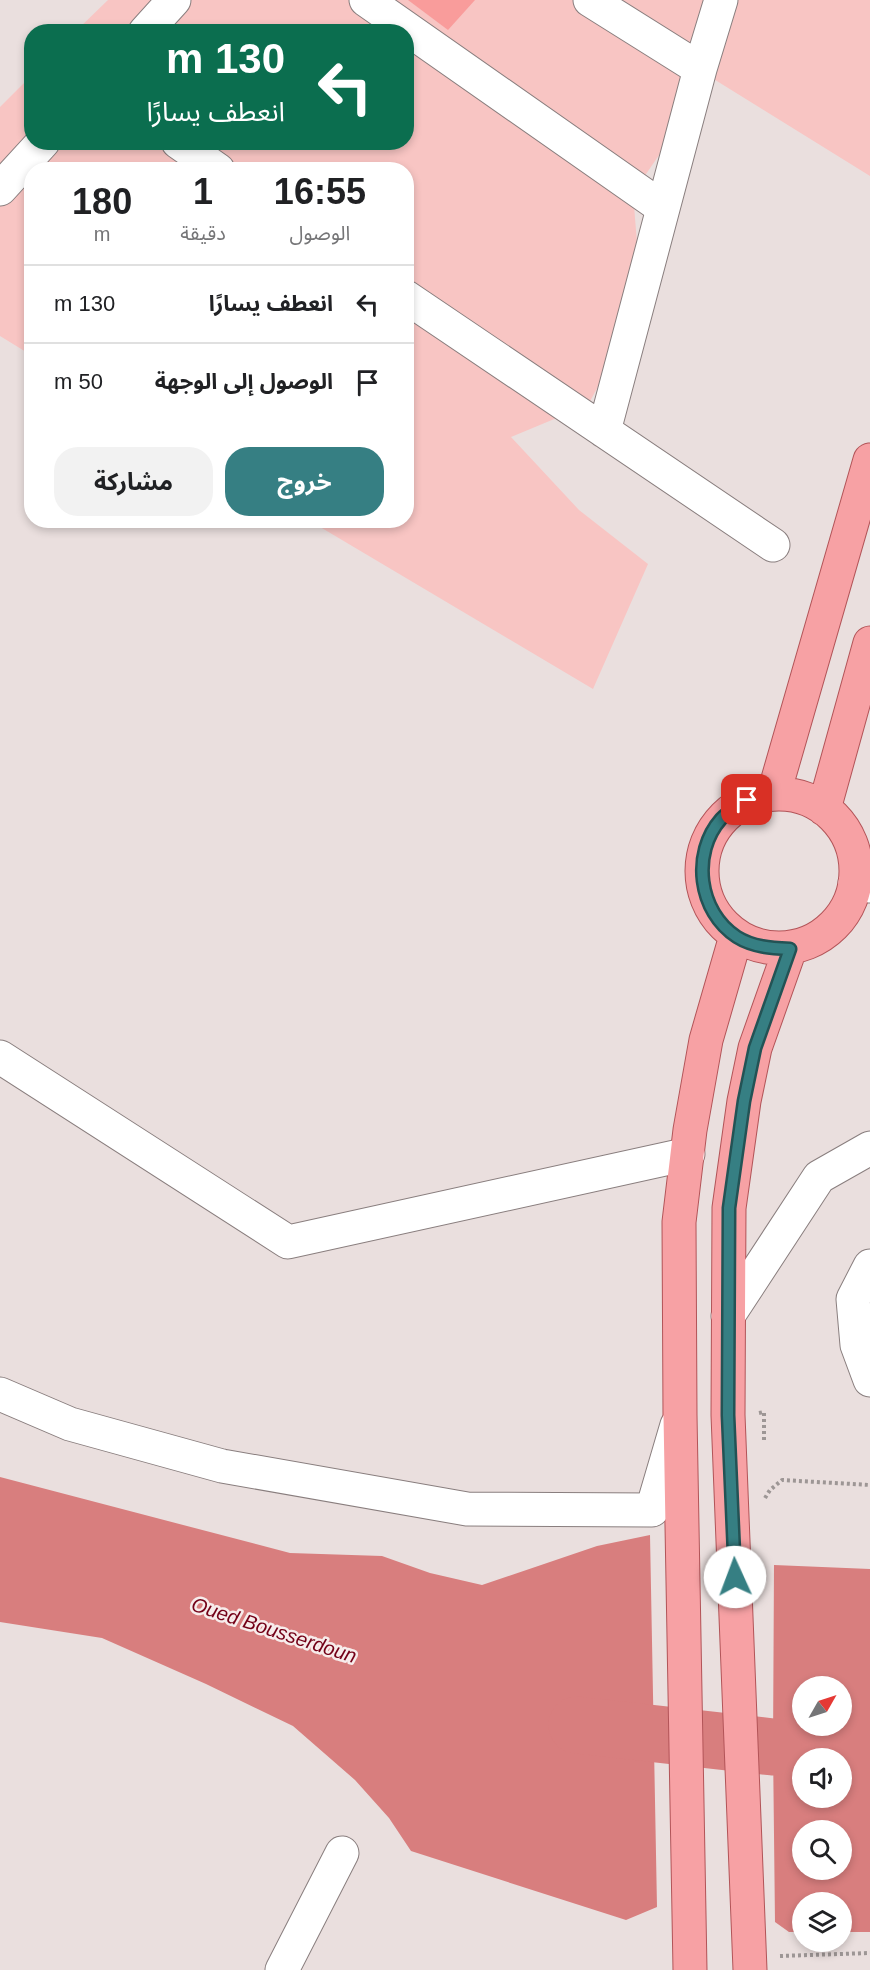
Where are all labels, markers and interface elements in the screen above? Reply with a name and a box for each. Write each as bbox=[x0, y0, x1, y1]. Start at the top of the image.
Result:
text: 130 m bbox=[166, 35, 285, 82]
icon: left bbox=[306, 48, 384, 126]
text: انعطف يسارًا bbox=[146, 97, 285, 127]
text: 1 bbox=[193, 171, 213, 212]
text: 16:55 bbox=[274, 171, 366, 212]
text: 180 bbox=[72, 181, 132, 222]
text: دقيقة bbox=[180, 222, 226, 244]
text: الوصول bbox=[289, 222, 350, 244]
text: m bbox=[94, 223, 110, 245]
icon: left bbox=[351, 288, 384, 321]
text: 130 m bbox=[54, 291, 115, 316]
text: انعطف يسارًا bbox=[209, 291, 333, 316]
icon: arrive bbox=[351, 366, 384, 399]
text: 50 m bbox=[54, 369, 103, 394]
text: الوصول إلى الوجهة bbox=[155, 369, 333, 394]
button: مشاركة bbox=[54, 447, 213, 516]
button: خروج bbox=[225, 447, 384, 516]
pin bbox=[721, 774, 772, 825]
icon: arrive bbox=[730, 783, 763, 816]
position arrow bbox=[703, 1545, 767, 1609]
water label: Oued Bousserdoun bbox=[189, 1593, 359, 1667]
north arrow bbox=[792, 1676, 852, 1736]
map controls bbox=[792, 1676, 852, 1952]
button: sound bbox=[792, 1748, 852, 1808]
button: search bbox=[792, 1820, 852, 1880]
button: layers bbox=[792, 1892, 852, 1952]

